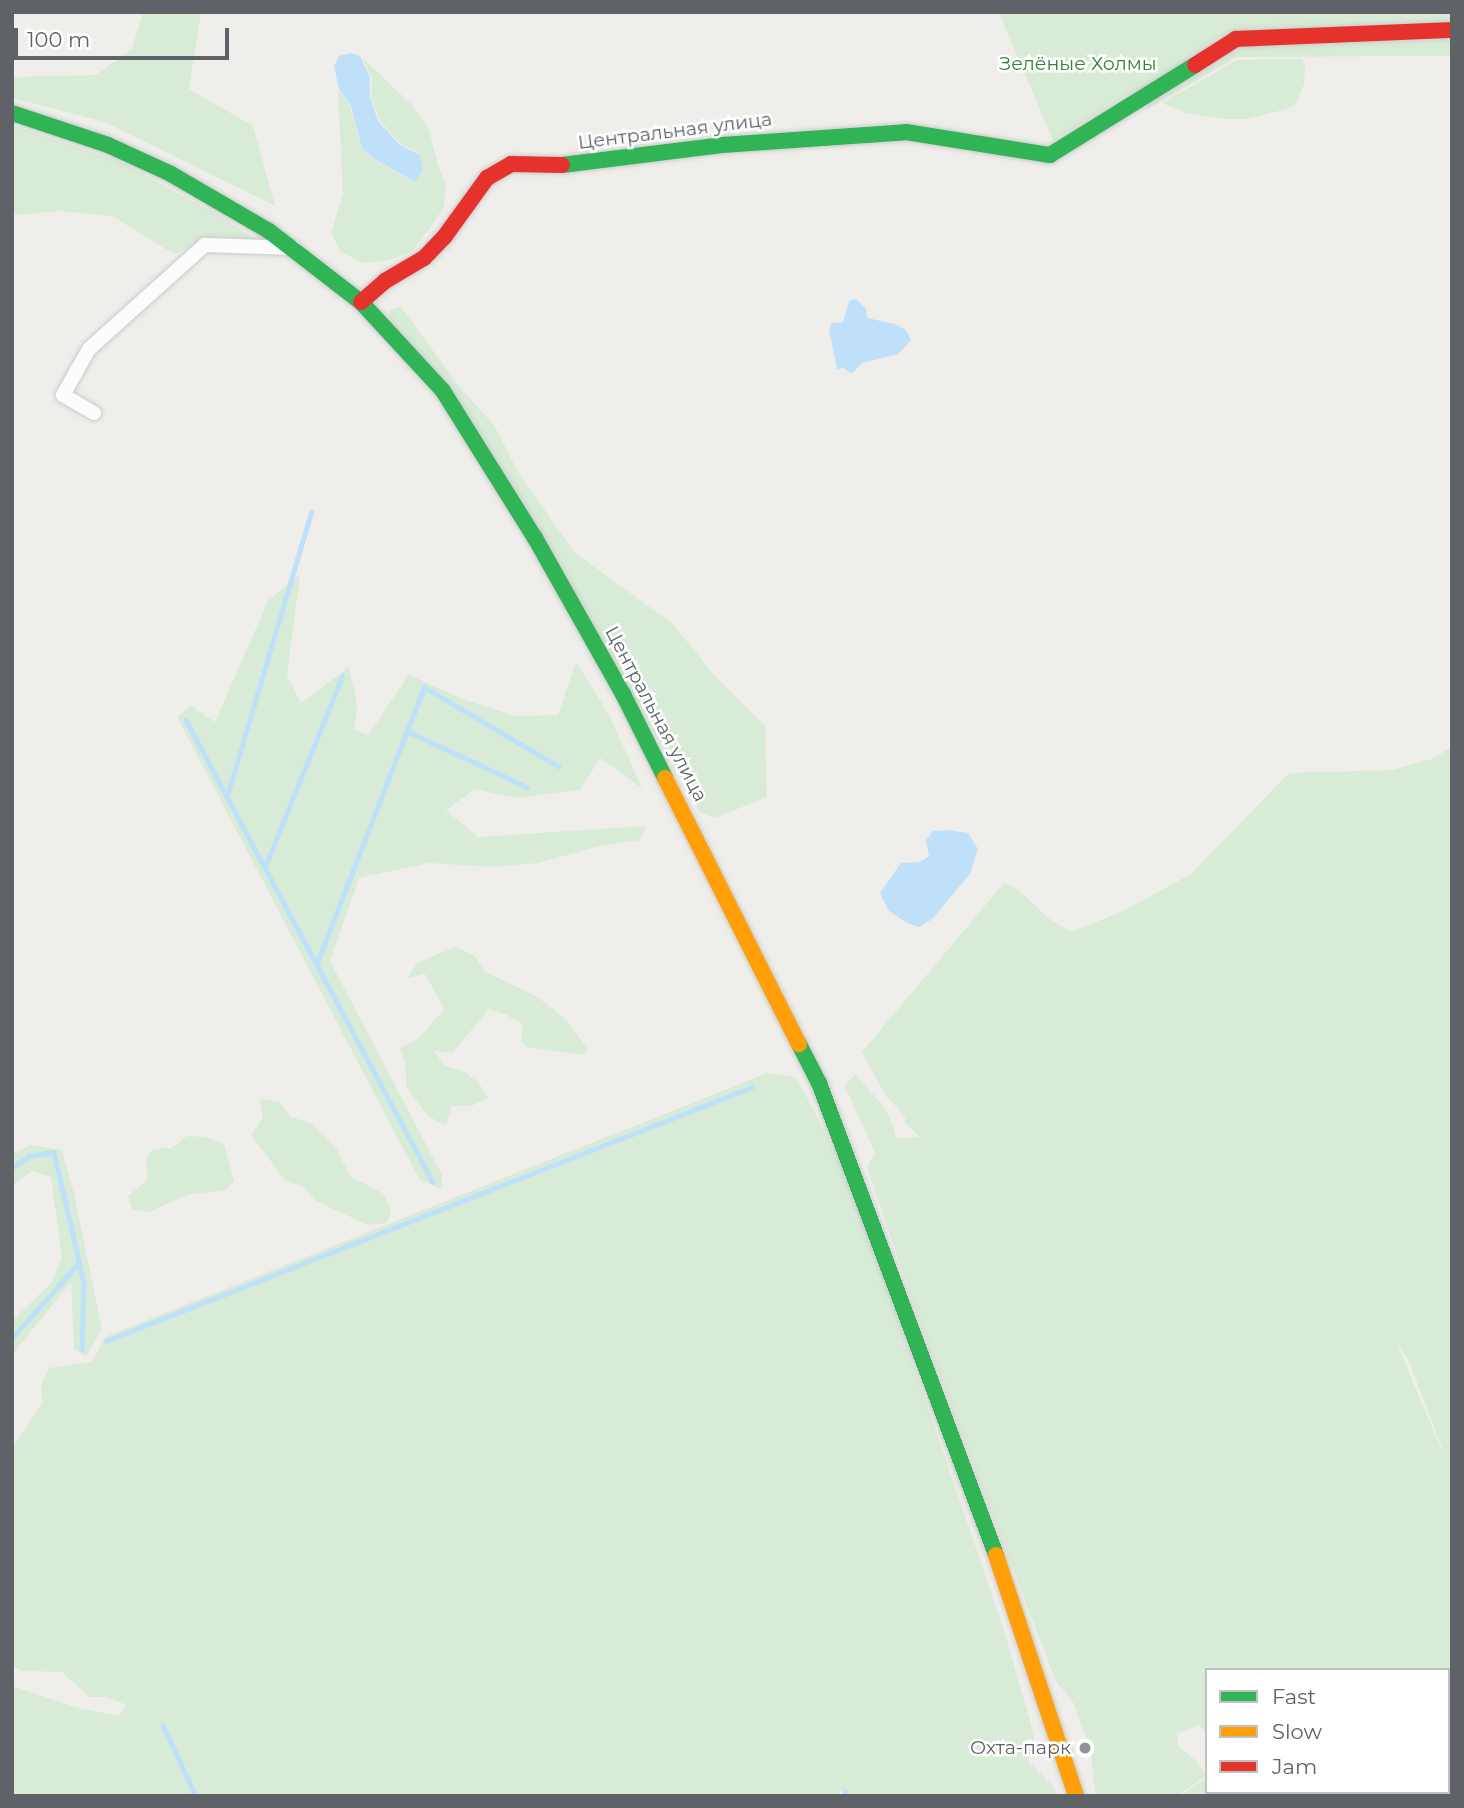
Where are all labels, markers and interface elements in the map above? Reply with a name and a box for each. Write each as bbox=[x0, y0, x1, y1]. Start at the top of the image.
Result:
scale bar bbox=[18, 14, 233, 58]
text: 100 m bbox=[27, 27, 90, 52]
park label: Зелёные Холмы bbox=[999, 53, 1157, 75]
street label: Центральная улица bbox=[577, 108, 773, 154]
street label: Центральная улица bbox=[600, 622, 712, 806]
legend bbox=[1205, 1668, 1450, 1794]
text: Fast bbox=[1272, 1684, 1316, 1709]
text: Slow bbox=[1272, 1719, 1322, 1744]
place label: Охта-парк bbox=[970, 1737, 1071, 1759]
marker: Охта-парк bbox=[1077, 1740, 1093, 1756]
text: Jam bbox=[1272, 1754, 1317, 1779]

